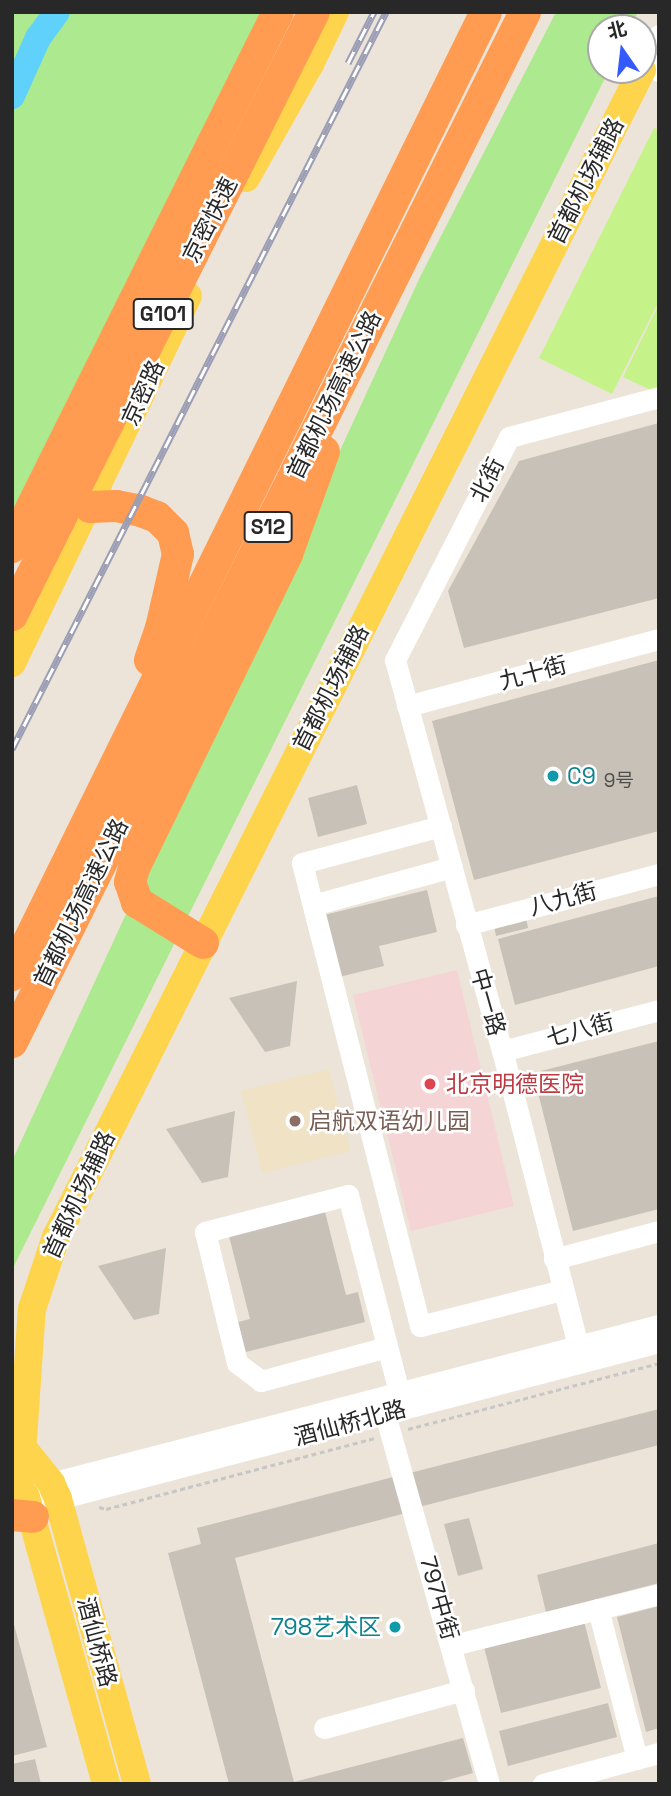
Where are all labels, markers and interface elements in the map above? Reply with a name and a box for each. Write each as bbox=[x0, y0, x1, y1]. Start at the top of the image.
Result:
north arrow bbox=[587, 14, 657, 84]
text: 北 bbox=[605, 16, 630, 45]
street label: 首都机场辅路 bbox=[542, 113, 630, 249]
street label: 京密快速 bbox=[177, 173, 243, 267]
road number: G101 bbox=[132, 296, 194, 332]
street label: 首都机场高速公路 bbox=[281, 306, 387, 484]
street label: 京密路 bbox=[116, 356, 170, 430]
street label: 北街 bbox=[464, 453, 510, 507]
road number: S12 bbox=[244, 510, 292, 544]
street label: 首都机场辅路 bbox=[287, 620, 375, 756]
street label: 九十街 bbox=[496, 651, 570, 695]
place label: C9 bbox=[567, 762, 596, 790]
marker: C9 bbox=[545, 768, 561, 784]
house number: 9号 bbox=[604, 770, 634, 792]
street label: 首都机场高速公路 bbox=[28, 814, 134, 992]
street label: 八九街 bbox=[526, 877, 600, 921]
street label: 中一路 bbox=[465, 965, 511, 1039]
street label: 七八街 bbox=[543, 1008, 617, 1052]
place label: 北京明德医院 bbox=[446, 1070, 584, 1098]
marker: 北京明德医院 bbox=[420, 1074, 440, 1094]
place label: 启航双语幼儿园 bbox=[309, 1107, 470, 1135]
marker: 启航双语幼儿园 bbox=[287, 1113, 303, 1129]
street label: 首都机场辅路 bbox=[37, 1127, 121, 1263]
street label: 酒仙桥北路 bbox=[291, 1395, 409, 1451]
street label: 797中街 bbox=[414, 1553, 464, 1643]
street label: 酒仙桥路 bbox=[72, 1594, 122, 1690]
place label: 798艺术区 bbox=[271, 1613, 381, 1641]
marker: 798艺术区 bbox=[387, 1619, 403, 1635]

